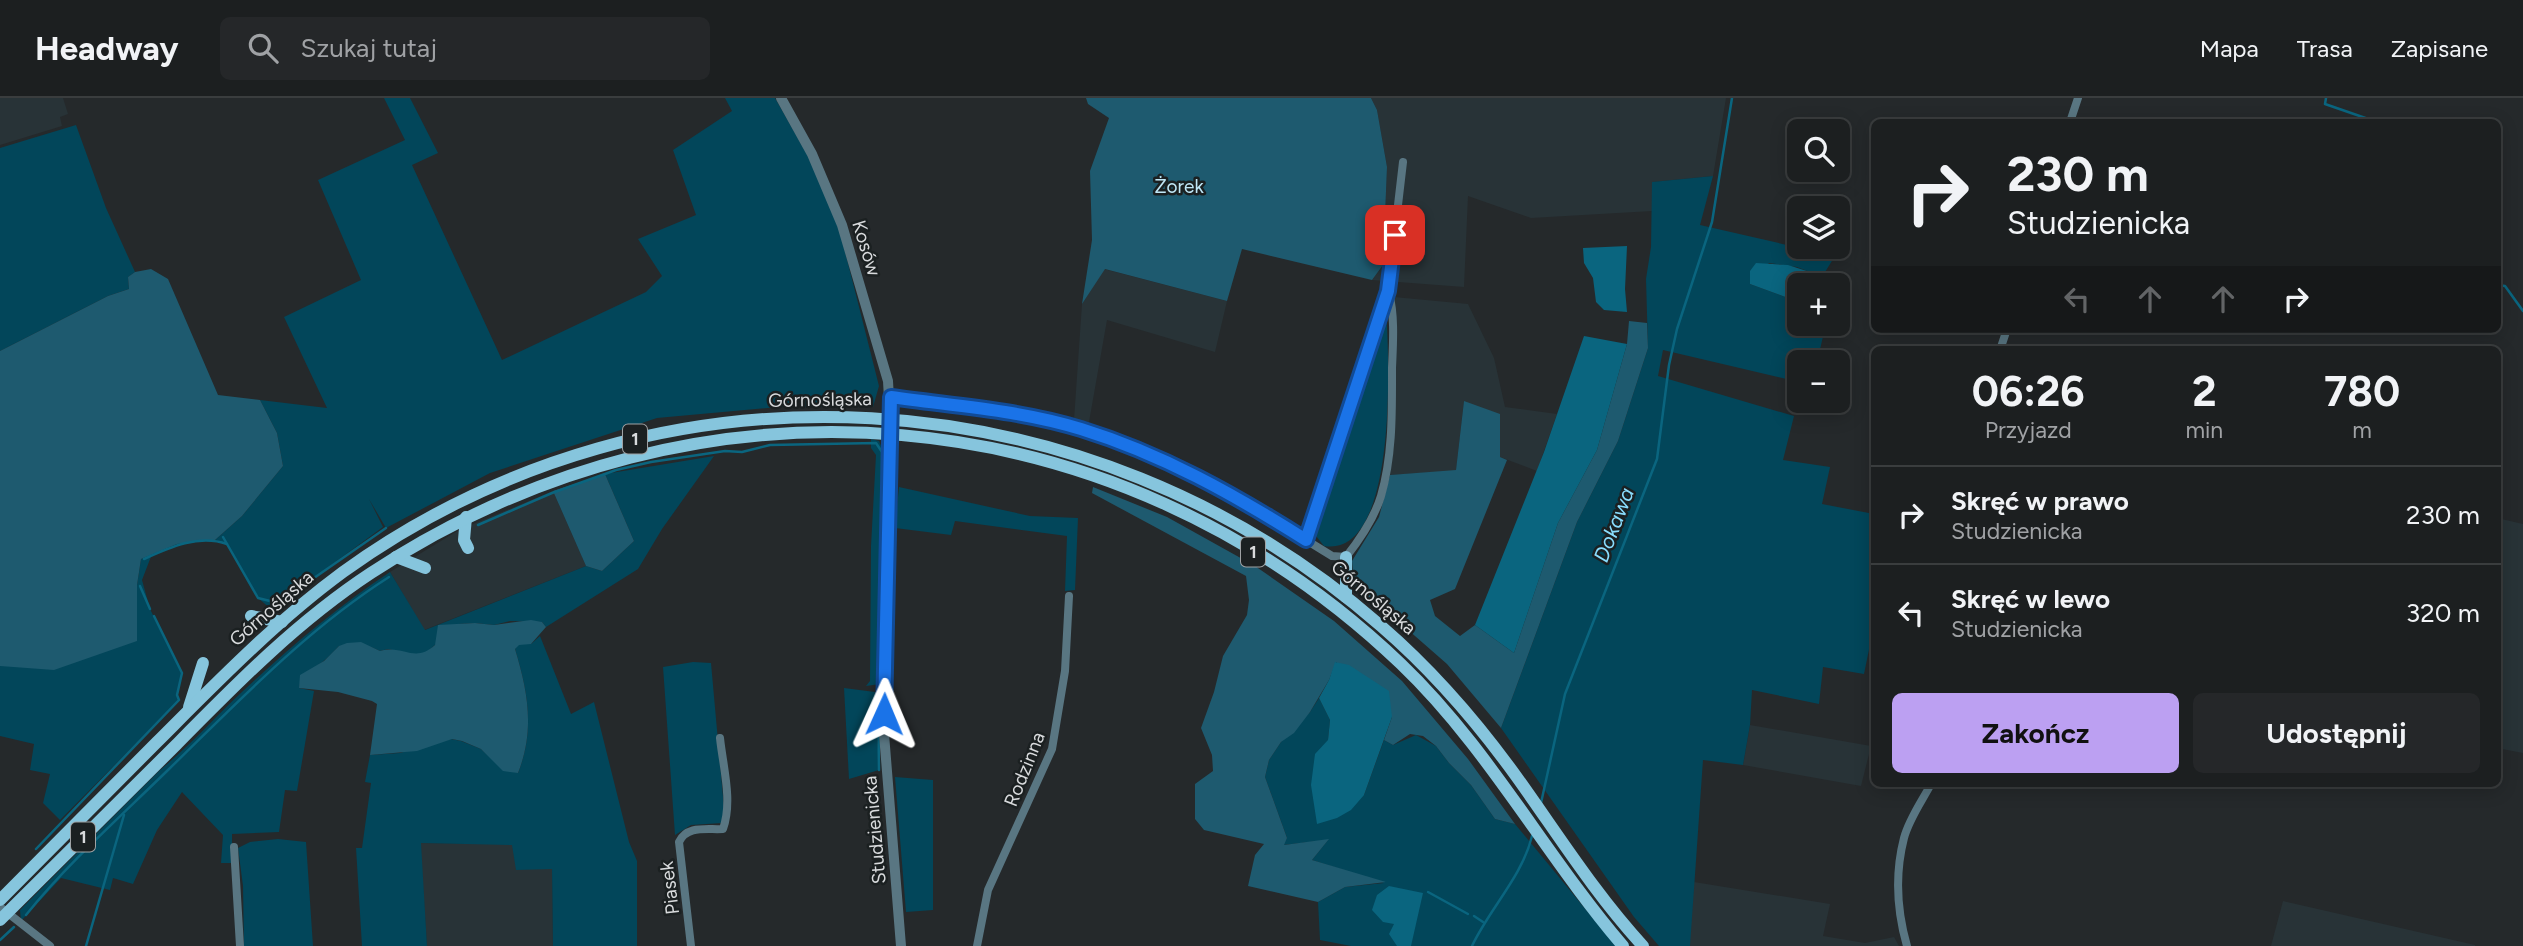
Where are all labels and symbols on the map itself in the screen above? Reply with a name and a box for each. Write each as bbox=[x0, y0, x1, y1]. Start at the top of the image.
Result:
park label: Żorek bbox=[1154, 175, 1204, 198]
pin bbox=[1365, 205, 1425, 265]
street label: Kosów bbox=[847, 218, 886, 279]
street label: Górnośląska bbox=[768, 387, 872, 412]
road number: 1 bbox=[623, 424, 647, 454]
water label: Dokawa bbox=[1588, 484, 1639, 565]
road number: 1 bbox=[1241, 538, 1265, 566]
street label: Górnośląska bbox=[1327, 555, 1421, 640]
street label: Górnośląska bbox=[225, 566, 318, 651]
position arrow bbox=[847, 677, 921, 751]
street label: Rodzinna bbox=[999, 728, 1050, 810]
street label: Studzienicka bbox=[858, 775, 891, 885]
road number: 1 bbox=[71, 822, 95, 852]
street label: Piasek bbox=[655, 859, 684, 916]

